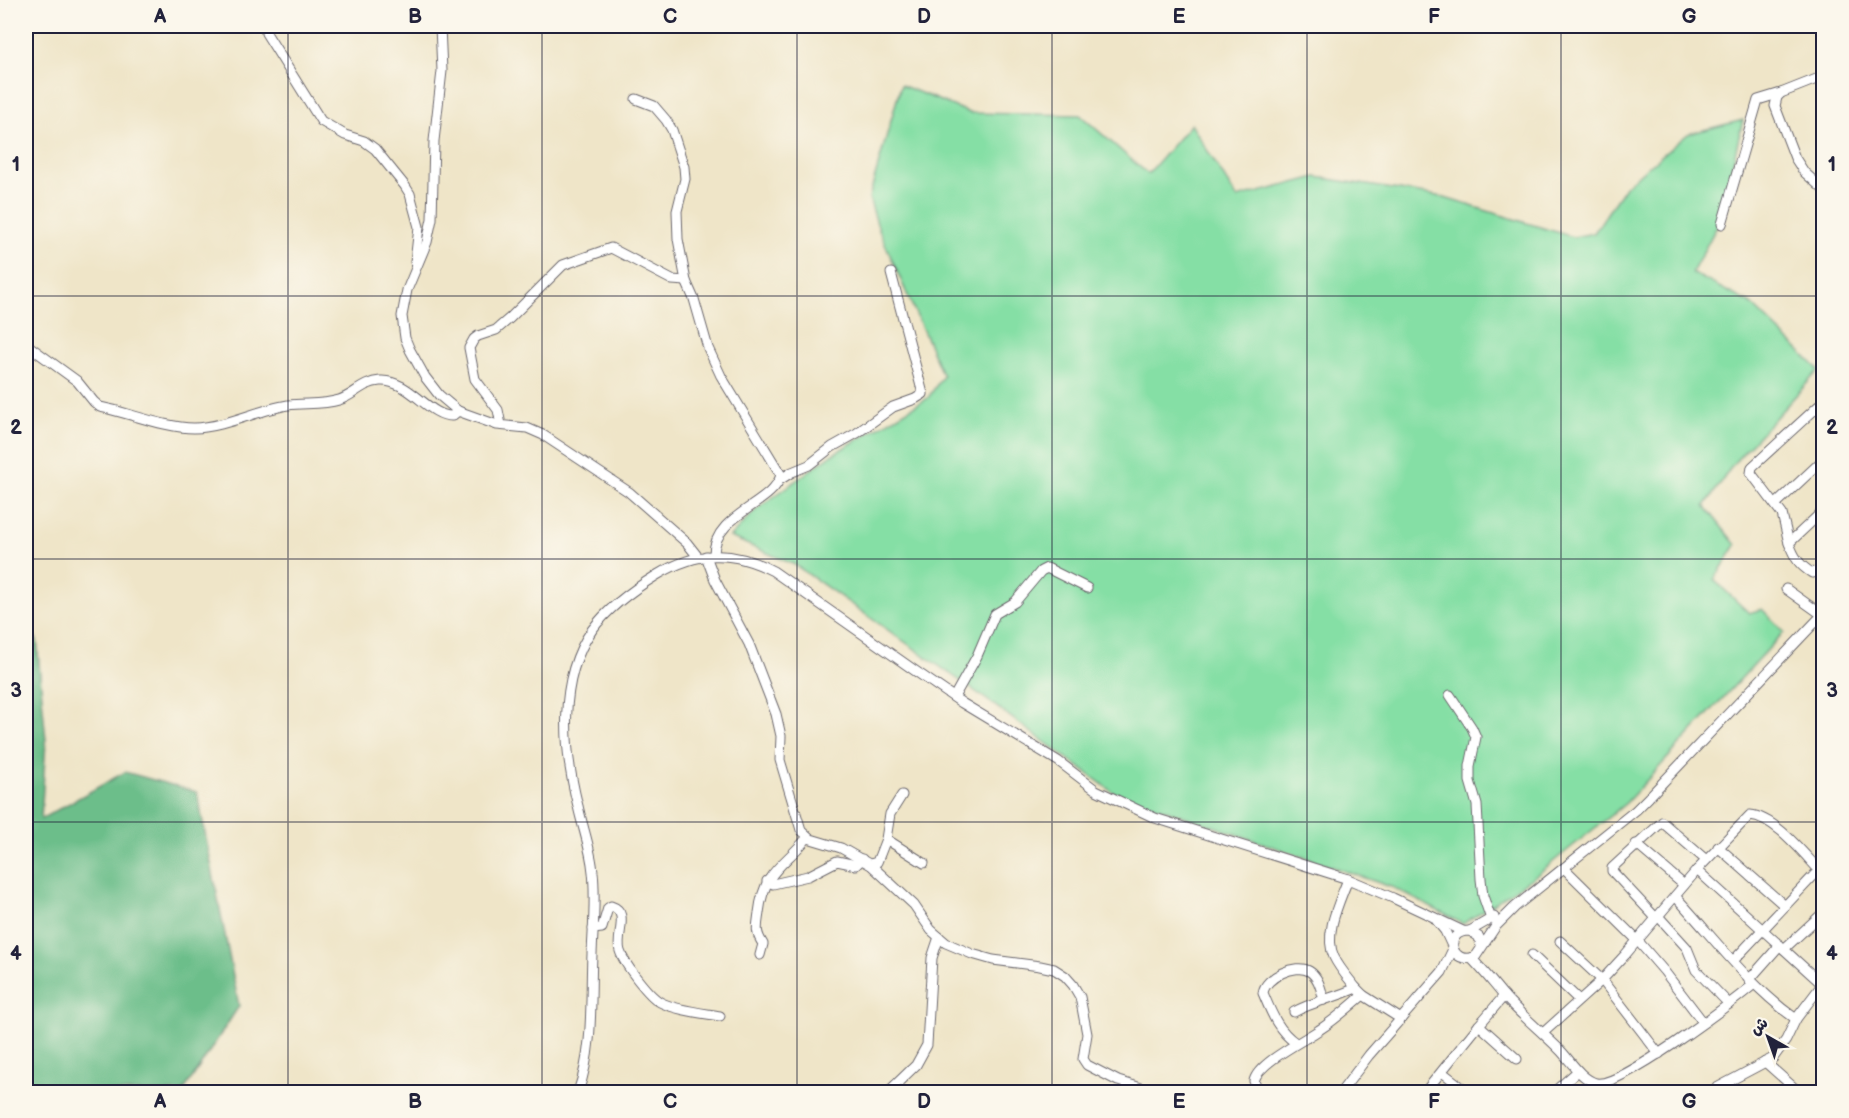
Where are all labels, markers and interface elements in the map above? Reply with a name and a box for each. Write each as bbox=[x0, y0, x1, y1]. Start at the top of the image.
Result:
text: A bbox=[153, 5, 167, 29]
text: B bbox=[408, 5, 422, 29]
text: C bbox=[663, 5, 677, 29]
text: D bbox=[917, 5, 931, 29]
text: E bbox=[1173, 5, 1186, 29]
text: F bbox=[1428, 5, 1440, 29]
text: G bbox=[1682, 5, 1697, 29]
text: 1 bbox=[12, 153, 20, 177]
text: 1 bbox=[1828, 153, 1836, 177]
text: 2 bbox=[10, 416, 22, 440]
text: 2 bbox=[1826, 416, 1838, 440]
text: 3 bbox=[10, 679, 22, 703]
text: 3 bbox=[1826, 679, 1838, 703]
text: 4 bbox=[10, 942, 22, 966]
text: 4 bbox=[1826, 942, 1838, 966]
north arrow bbox=[1738, 1007, 1798, 1067]
text: ش bbox=[1746, 1014, 1772, 1040]
text: A bbox=[153, 1090, 167, 1114]
text: B bbox=[408, 1090, 422, 1114]
text: C bbox=[663, 1090, 677, 1114]
text: D bbox=[917, 1090, 931, 1114]
text: E bbox=[1173, 1090, 1186, 1114]
text: F bbox=[1428, 1090, 1440, 1114]
text: G bbox=[1682, 1090, 1697, 1114]

